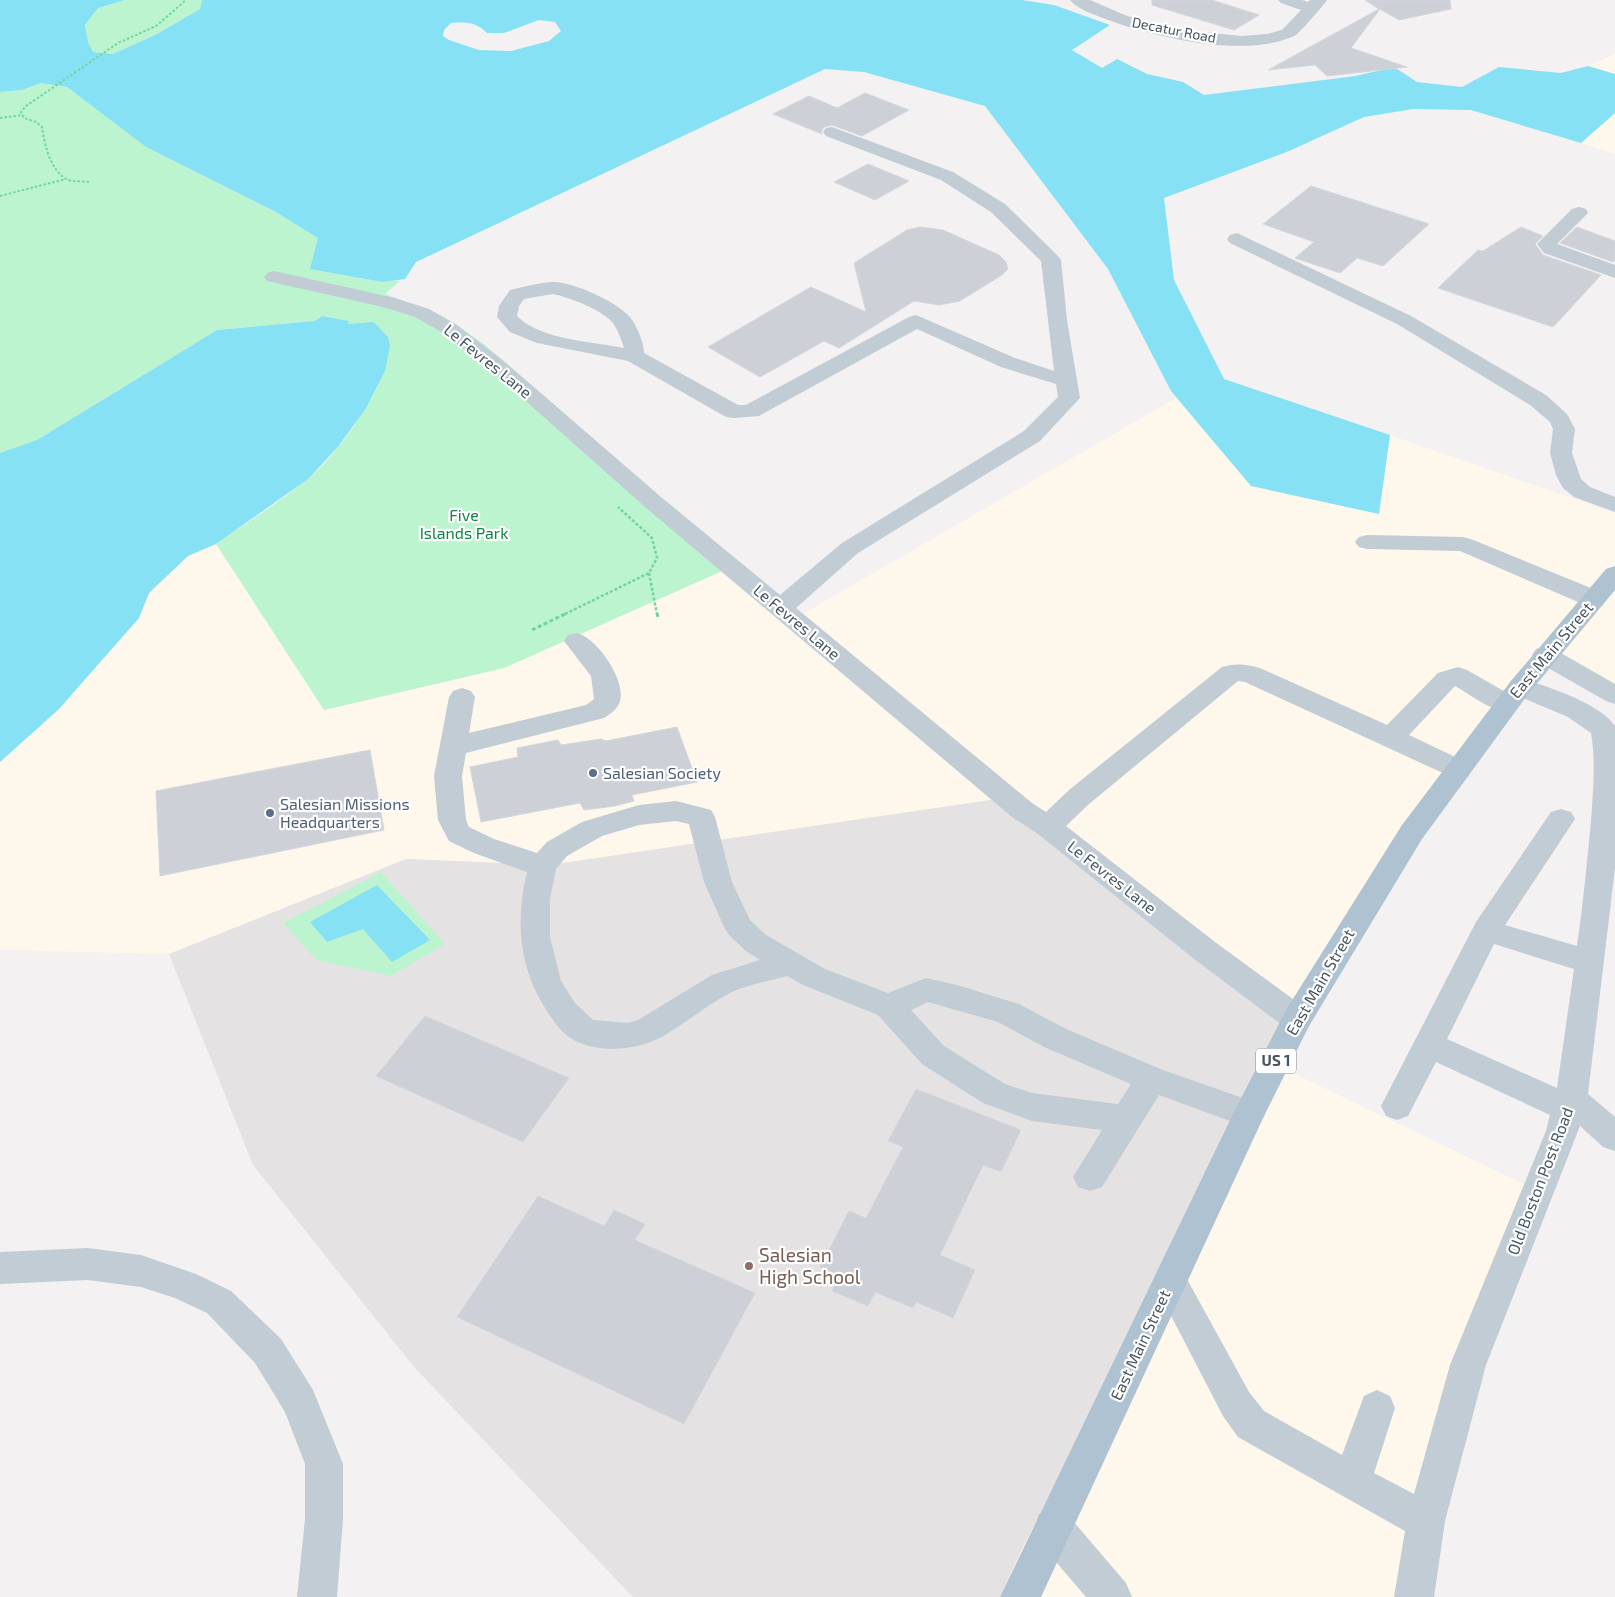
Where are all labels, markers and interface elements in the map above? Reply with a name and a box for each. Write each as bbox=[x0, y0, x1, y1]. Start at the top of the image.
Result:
street label: Decatur Road bbox=[1131, 13, 1218, 46]
street label: Le Fevres Lane bbox=[441, 320, 536, 402]
park label: Five Islands Park bbox=[420, 505, 508, 542]
street label: Le Fevres Lane bbox=[750, 580, 844, 663]
street label: East Main Street bbox=[1505, 598, 1596, 702]
place label: Salesian Society bbox=[603, 763, 721, 782]
marker: Salesian Society bbox=[587, 767, 599, 779]
place label: Salesian Missions Headquarters bbox=[280, 794, 410, 831]
marker: Salesian Missions Headquarters bbox=[264, 807, 276, 819]
street label: Le Fevres Lane bbox=[1064, 836, 1160, 917]
street label: East Main Street bbox=[1281, 925, 1358, 1038]
road number: US 1 bbox=[1256, 1048, 1296, 1074]
street label: Old Boston Post Road bbox=[1503, 1104, 1576, 1257]
place label: Salesian High School bbox=[759, 1243, 861, 1288]
marker: Salesian High School bbox=[743, 1260, 755, 1272]
street label: East Main Street bbox=[1106, 1287, 1173, 1403]

